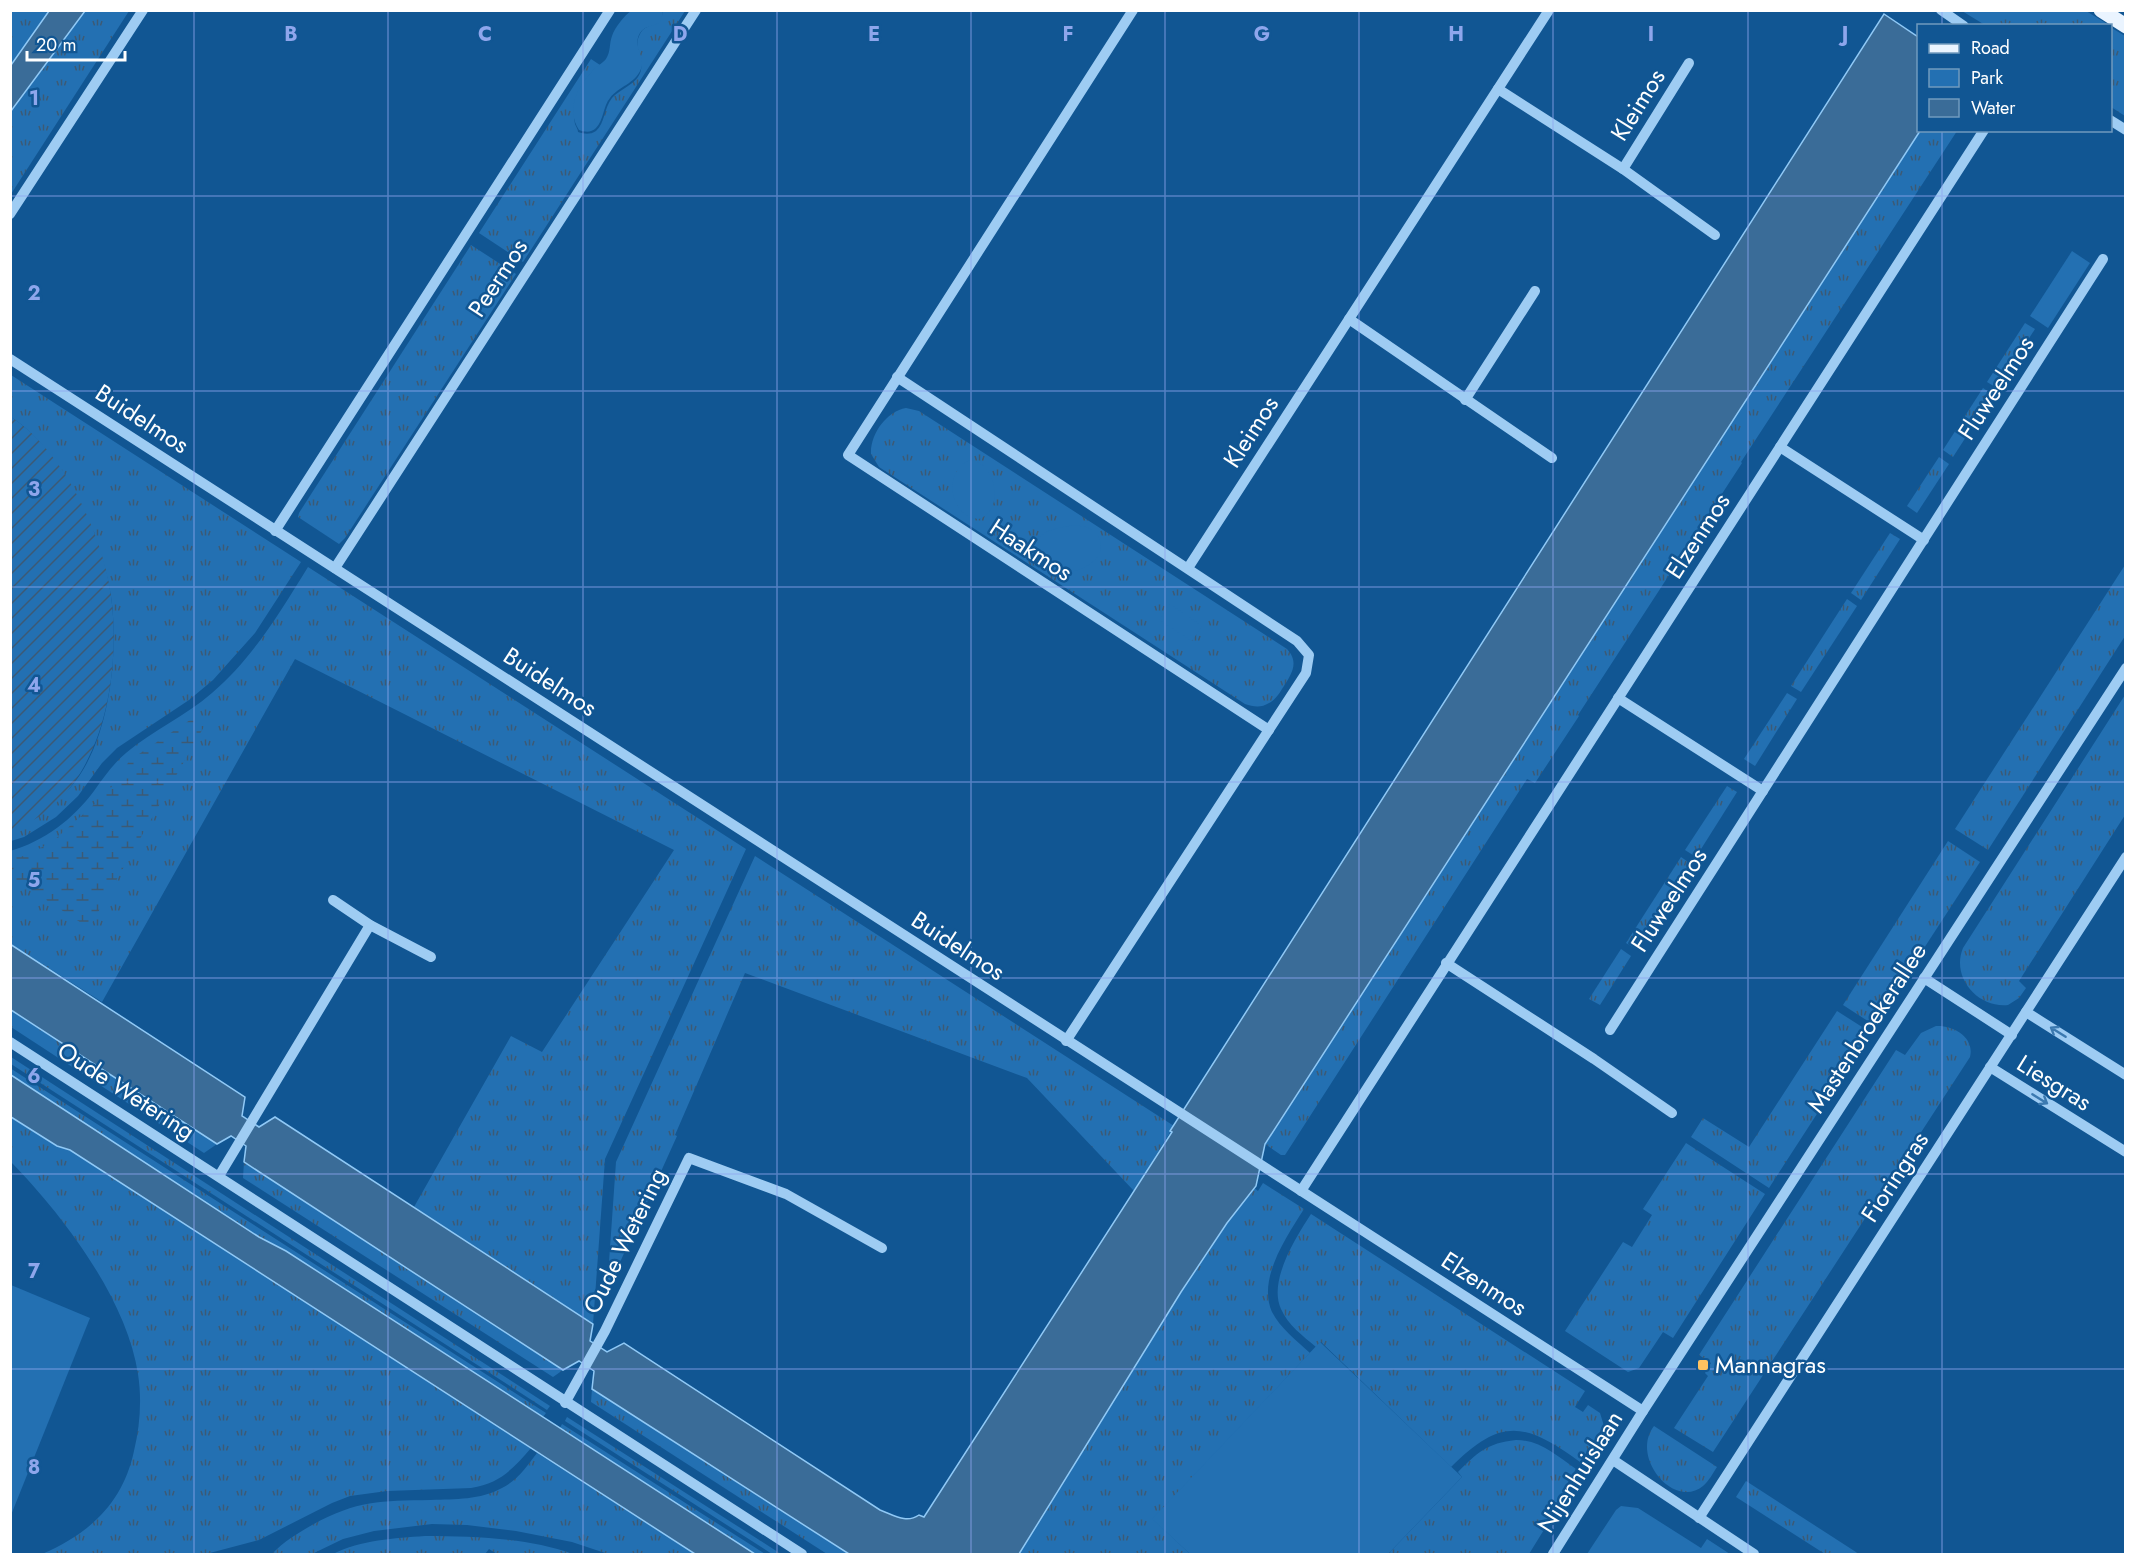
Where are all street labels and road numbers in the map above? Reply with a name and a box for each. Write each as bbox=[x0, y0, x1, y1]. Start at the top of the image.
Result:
street label: Kleimos bbox=[1602, 62, 1673, 148]
street label: Peermos bbox=[459, 232, 536, 324]
street label: Fluweelmos bbox=[1949, 329, 2042, 447]
street label: Buidelmos bbox=[89, 375, 196, 462]
street label: Kleimos bbox=[1214, 389, 1287, 474]
street label: Elzenmos bbox=[1657, 486, 1738, 585]
street label: Haakmos bbox=[983, 510, 1080, 589]
street label: Buidelmos bbox=[497, 638, 604, 725]
street label: Fluweelmos bbox=[1622, 841, 1715, 959]
street label: Buidelmos bbox=[905, 902, 1012, 989]
street label: Mastenbroekerallee bbox=[1798, 936, 1935, 1120]
street label: Oude Wetering bbox=[51, 1033, 202, 1148]
street label: Liesgras bbox=[2010, 1046, 2098, 1119]
street label: Fioringras bbox=[1852, 1125, 1937, 1229]
street label: Oude Wetering bbox=[574, 1162, 675, 1319]
street label: Elzenmos bbox=[1435, 1243, 1534, 1324]
street label: Nijenhuislaan bbox=[1528, 1404, 1631, 1540]

